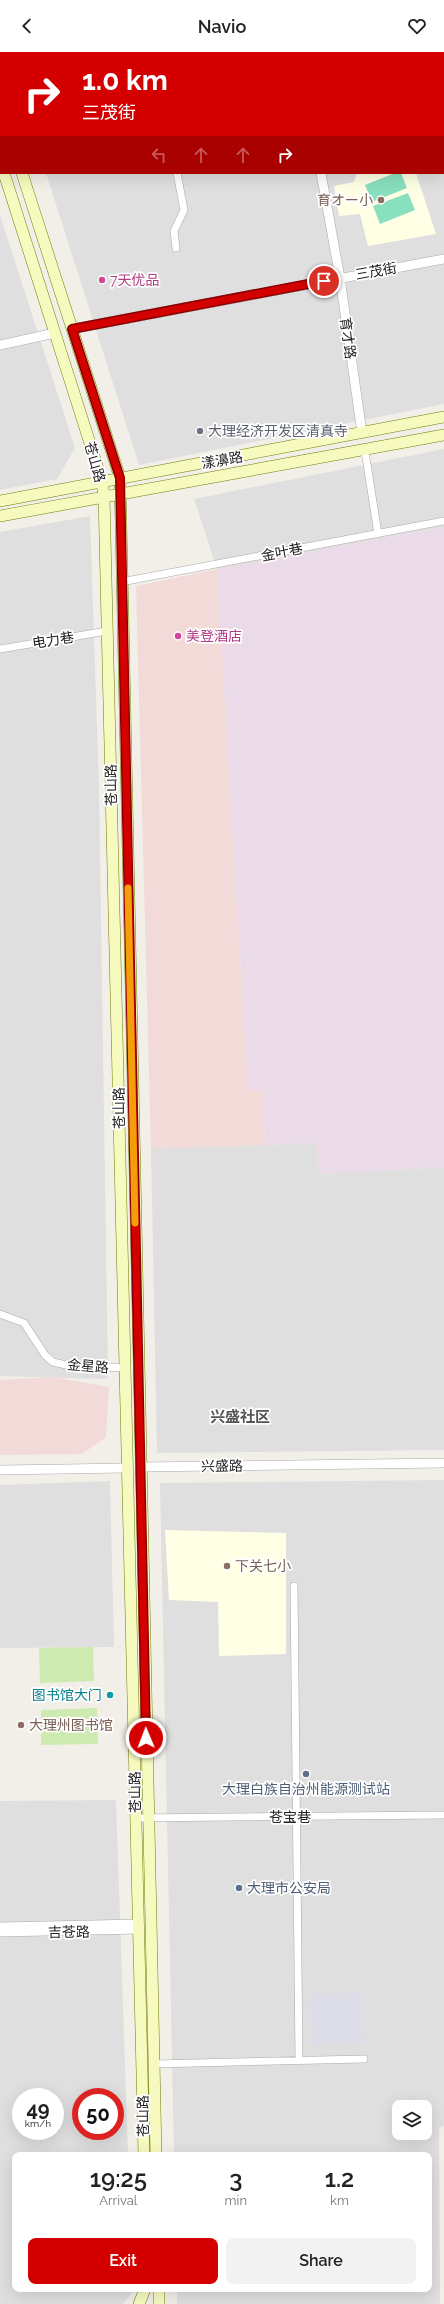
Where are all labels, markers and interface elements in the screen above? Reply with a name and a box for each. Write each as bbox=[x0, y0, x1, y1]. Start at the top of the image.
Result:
icon: back bbox=[16, 15, 38, 37]
icon: heart bbox=[406, 15, 428, 37]
text: Navio bbox=[198, 16, 246, 37]
text: 1.0 km bbox=[82, 64, 168, 97]
icon: right bbox=[16, 68, 68, 120]
text: 三茂街 bbox=[82, 102, 136, 123]
icon: left bbox=[148, 144, 170, 166]
icon: ahead bbox=[190, 144, 212, 166]
icon: ahead bbox=[232, 144, 254, 166]
icon: right bbox=[274, 144, 296, 166]
place label: 育オー小 bbox=[317, 192, 373, 208]
marker: 育オー小 bbox=[376, 195, 386, 205]
street label: 三茂街 bbox=[354, 259, 398, 283]
pin bbox=[307, 264, 341, 298]
icon: arrive bbox=[313, 270, 335, 292]
place label: 7天优品 bbox=[110, 272, 160, 288]
marker: 7天优品 bbox=[97, 275, 107, 285]
street label: 育才路 bbox=[337, 316, 359, 360]
place label: 大理经济开发区清真寺 bbox=[208, 423, 348, 439]
marker: 大理经济开发区清真寺 bbox=[195, 426, 205, 436]
street label: 苍山路 bbox=[82, 440, 108, 484]
street label: 漾濞路 bbox=[200, 448, 244, 472]
street label: 金叶巷 bbox=[260, 540, 304, 564]
place label: 美登酒店 bbox=[186, 628, 242, 644]
street label: 电力巷 bbox=[31, 629, 75, 651]
marker: 美登酒店 bbox=[173, 631, 183, 641]
street label: 苍山路 bbox=[103, 764, 119, 806]
street label: 苍山路 bbox=[111, 1087, 127, 1129]
street label: 金星路 bbox=[66, 1356, 110, 1376]
district label: 兴盛社区 bbox=[210, 1408, 270, 1426]
street label: 兴盛路 bbox=[201, 1458, 243, 1474]
place label: 下关七小 bbox=[235, 1558, 291, 1574]
marker: 下关七小 bbox=[222, 1561, 232, 1571]
place label: 图书馆大门 bbox=[32, 1687, 102, 1703]
marker: 图书馆大门 bbox=[105, 1690, 115, 1700]
place label: 大理州图书馆 bbox=[29, 1717, 113, 1733]
position arrow bbox=[125, 1717, 167, 1759]
marker: 大理州图书馆 bbox=[16, 1720, 26, 1730]
marker: 大理白族自治州能源测试站 bbox=[301, 1769, 311, 1779]
street label: 苍山路 bbox=[127, 1771, 143, 1813]
place label: 大理白族自治州能源测试站 bbox=[222, 1781, 390, 1797]
street label: 苍宝巷 bbox=[269, 1809, 311, 1825]
place label: 大理市公安局 bbox=[247, 1880, 331, 1896]
marker: 大理市公安局 bbox=[234, 1883, 244, 1893]
street label: 吉苍路 bbox=[48, 1924, 90, 1940]
speed limit sign: 50 bbox=[72, 2088, 124, 2140]
street label: 苍山路 bbox=[135, 2095, 151, 2137]
text: 49 bbox=[26, 2097, 50, 2121]
map controls bbox=[392, 2100, 432, 2140]
button: layers bbox=[392, 2100, 432, 2140]
text: km/h bbox=[25, 2118, 51, 2129]
text: 19:25 bbox=[90, 2164, 147, 2193]
text: 3 bbox=[229, 2164, 242, 2193]
text: 1.2 bbox=[325, 2164, 354, 2193]
text: Arrival bbox=[99, 2193, 137, 2208]
text: min bbox=[225, 2193, 247, 2208]
text: km bbox=[330, 2193, 349, 2208]
button: Exit bbox=[28, 2238, 218, 2284]
button: Share bbox=[226, 2238, 416, 2284]

